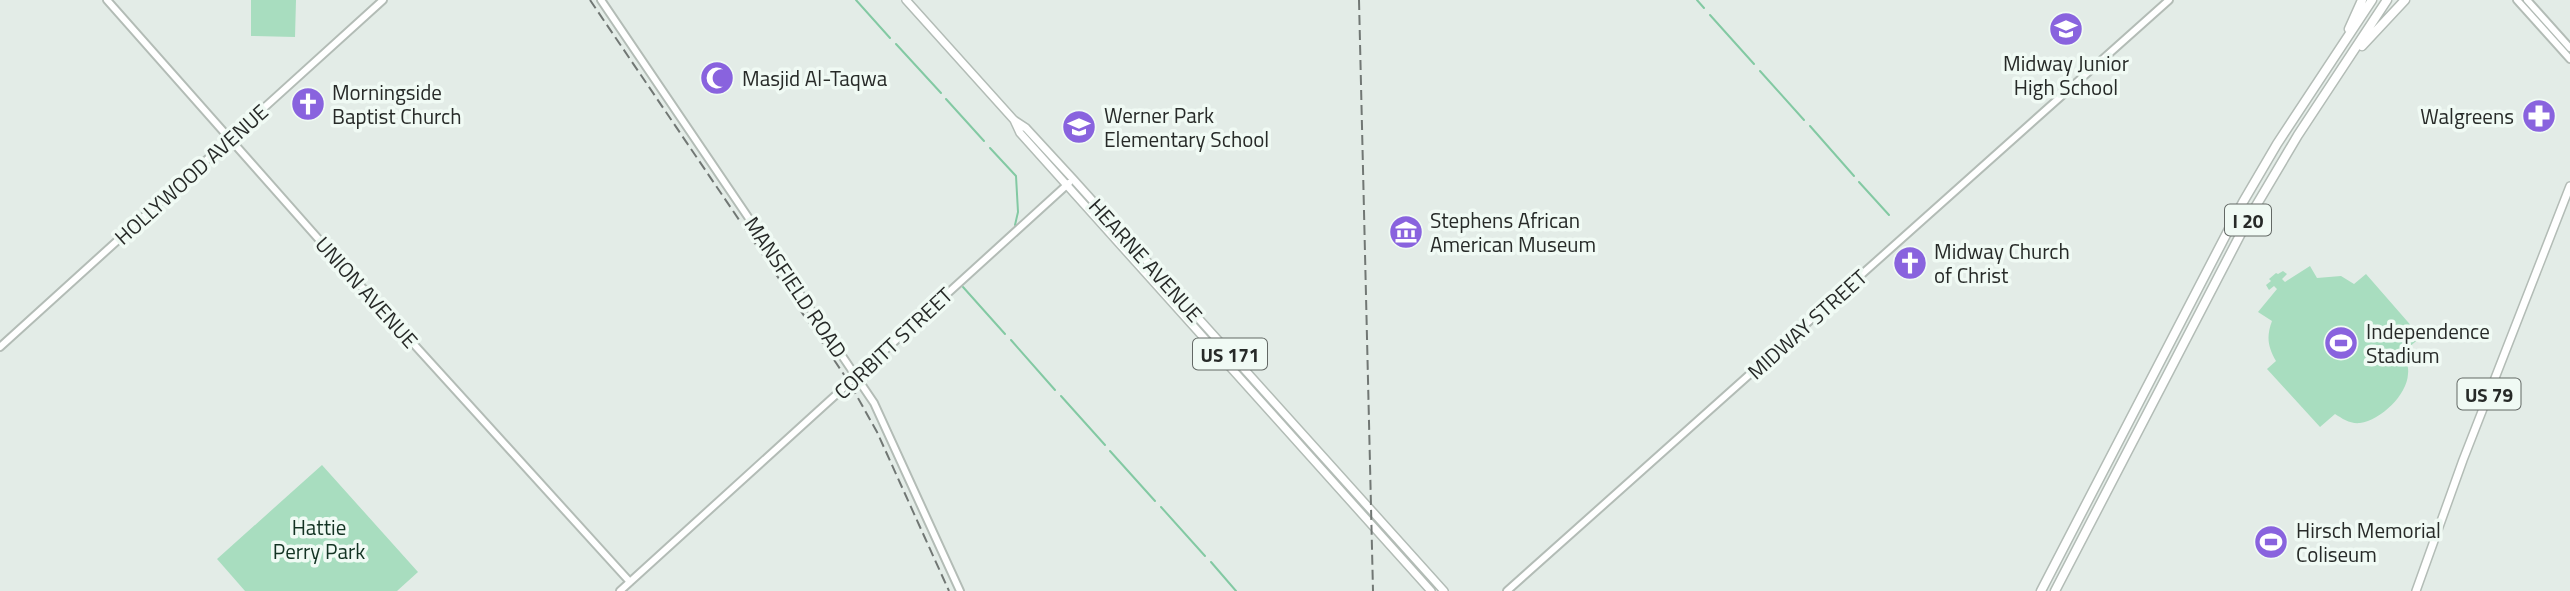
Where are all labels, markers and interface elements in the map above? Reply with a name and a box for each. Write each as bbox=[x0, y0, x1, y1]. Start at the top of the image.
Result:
school or university icon: Midway Junior High School bbox=[2047, 10, 2085, 48]
place label: Midway Junior High School bbox=[2003, 47, 2129, 103]
mosque icon: Masjid Al-Taqwa bbox=[698, 59, 736, 97]
place label: Masjid Al-Taqwa bbox=[742, 62, 888, 94]
place label: Morningside Baptist Church bbox=[332, 76, 462, 132]
church icon: Morningside Baptist Church bbox=[289, 85, 327, 123]
street label: HOLLYWOOD AVENUE bbox=[107, 96, 275, 252]
pharmacy icon: Walgreens bbox=[2520, 97, 2558, 135]
place label: Werner Park Elementary School bbox=[1104, 99, 1269, 155]
place label: Walgreens bbox=[2420, 100, 2514, 132]
school or university icon: Werner Park Elementary School bbox=[1060, 108, 1098, 146]
street label: HEARNE AVENUE bbox=[1082, 191, 1210, 329]
place label: Stephens African American Museum bbox=[1430, 204, 1596, 260]
road number: I 20 bbox=[2225, 204, 2271, 235]
street label: MANSFIELD ROAD bbox=[737, 210, 855, 364]
museum icon: Stephens African American Museum bbox=[1387, 213, 1425, 251]
street label: UNION AVENUE bbox=[308, 229, 426, 355]
place label: Midway Church of Christ bbox=[1934, 235, 2070, 291]
church icon: Midway Church of Christ bbox=[1891, 244, 1929, 282]
street label: MIDWAY STREET bbox=[1740, 261, 1874, 387]
street label: CORBITT STREET bbox=[826, 279, 960, 407]
place label: Independence Stadium bbox=[2366, 315, 2490, 371]
sports icon: Independence Stadium bbox=[2322, 324, 2360, 362]
road number: US 171 bbox=[1193, 338, 1267, 370]
road number: US 79 bbox=[2458, 378, 2520, 410]
park label: Hattie Perry Park bbox=[273, 511, 365, 567]
place label: Hirsch Memorial Coliseum bbox=[2296, 514, 2441, 570]
sports icon: Hirsch Memorial Coliseum bbox=[2252, 523, 2290, 561]

